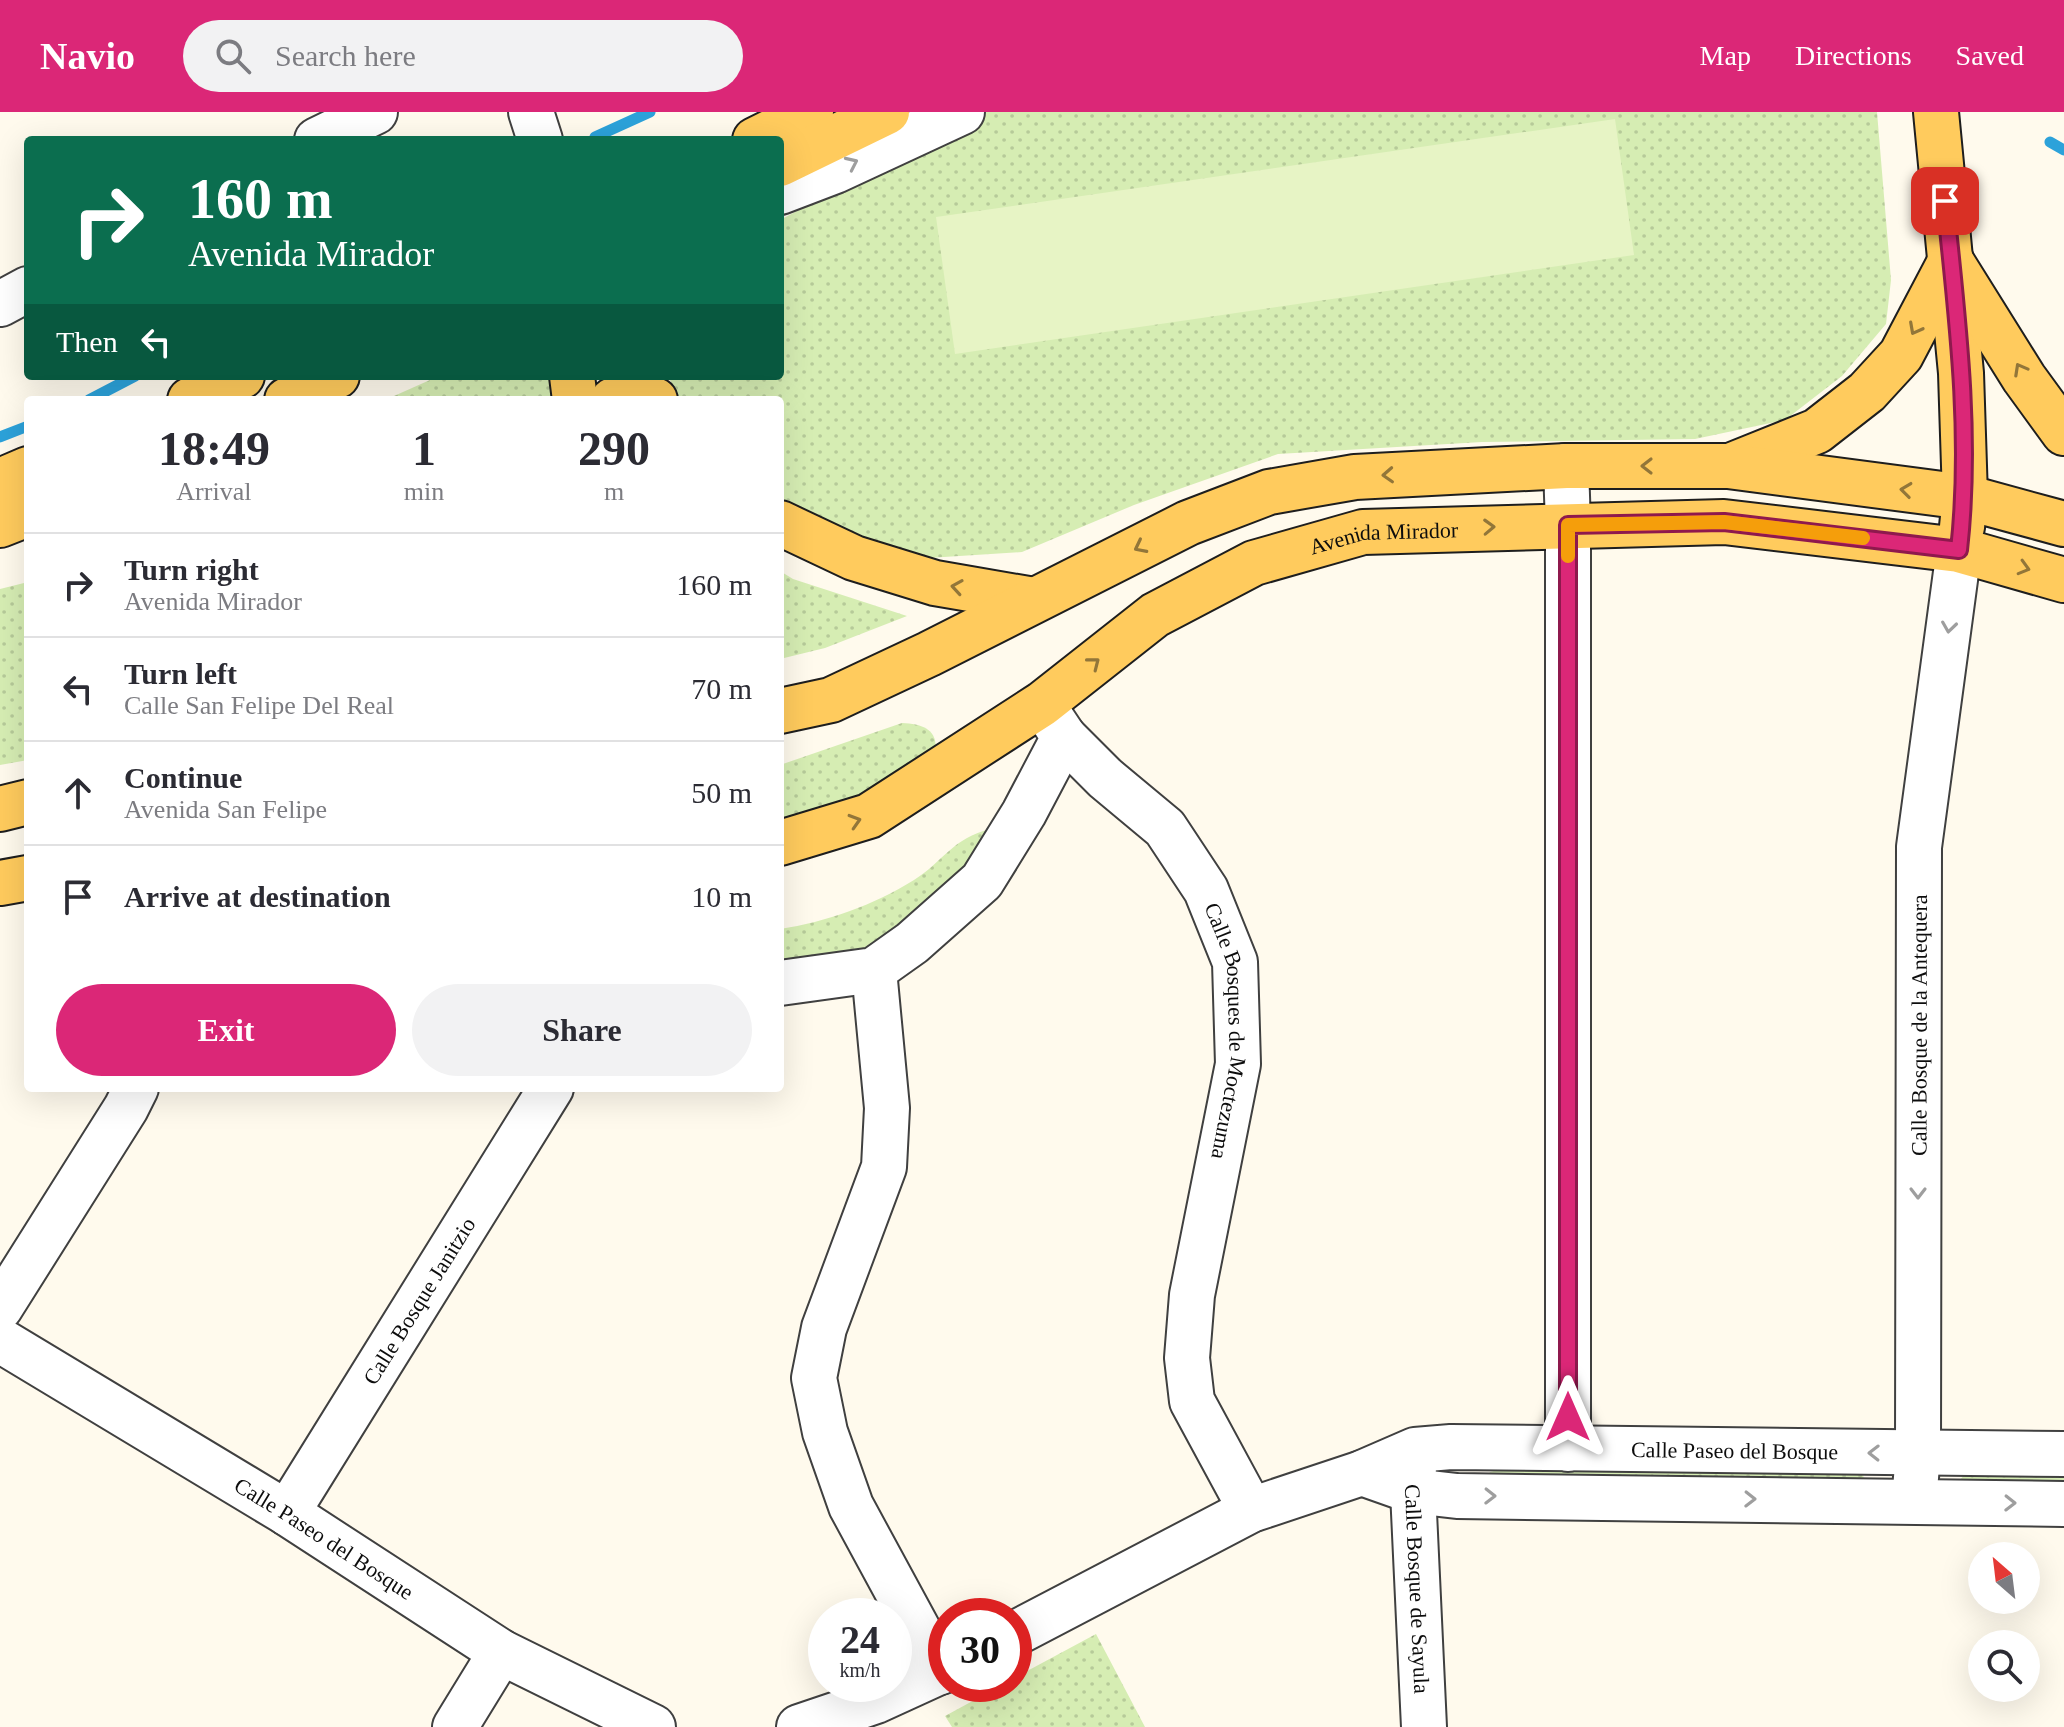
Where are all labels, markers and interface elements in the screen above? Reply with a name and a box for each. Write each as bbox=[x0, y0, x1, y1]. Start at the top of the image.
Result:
search box bbox=[183, 20, 743, 92]
icon: search bbox=[211, 34, 255, 78]
text: Navio bbox=[40, 35, 135, 77]
text: Search here bbox=[275, 39, 416, 72]
text: Map bbox=[1700, 40, 1751, 71]
text: Directions bbox=[1795, 40, 1912, 71]
text: Saved bbox=[1956, 40, 2024, 71]
one-way arrow bbox=[844, 157, 859, 173]
pin bbox=[1911, 167, 1979, 235]
icon: right bbox=[56, 168, 160, 272]
text: 160 m bbox=[188, 168, 333, 230]
icon: arrive bbox=[1923, 179, 1967, 223]
text: Avenida Mirador bbox=[188, 234, 434, 274]
icon: left bbox=[134, 320, 178, 364]
one-way arrow bbox=[1909, 321, 1924, 336]
text: Then bbox=[56, 325, 118, 358]
one-way arrow bbox=[2014, 363, 2029, 377]
text: 18:49 bbox=[158, 422, 270, 475]
text: 1 bbox=[412, 422, 436, 475]
text: 290 bbox=[578, 422, 650, 475]
one-way arrow bbox=[1640, 457, 1653, 475]
one-way arrow bbox=[1381, 466, 1394, 483]
text: Arrival bbox=[176, 477, 251, 506]
text: min bbox=[404, 477, 444, 506]
text: m bbox=[604, 477, 624, 506]
one-way arrow bbox=[1899, 482, 1912, 499]
street label: Avenida Mirador bbox=[1306, 517, 1459, 560]
one-way arrow bbox=[1483, 519, 1496, 536]
one-way arrow bbox=[1134, 537, 1149, 552]
text: Turn right bbox=[124, 553, 259, 586]
one-way arrow bbox=[2017, 559, 2031, 575]
icon: right bbox=[56, 563, 100, 607]
text: 160 m bbox=[676, 568, 752, 601]
one-way arrow bbox=[950, 579, 964, 596]
text: Avenida Mirador bbox=[124, 587, 302, 616]
one-way arrow bbox=[1941, 620, 1958, 634]
text: Turn left bbox=[124, 657, 237, 690]
one-way arrow bbox=[1085, 658, 1099, 673]
icon: left bbox=[56, 667, 100, 711]
text: 70 m bbox=[691, 672, 752, 705]
text: Calle San Felipe Del Real bbox=[124, 691, 394, 720]
text: Continue bbox=[124, 761, 242, 794]
icon: ahead bbox=[56, 771, 100, 815]
text: 50 m bbox=[691, 776, 752, 809]
text: Avenida San Felipe bbox=[124, 795, 327, 824]
one-way arrow bbox=[847, 814, 861, 830]
icon: arrive bbox=[56, 875, 100, 919]
text: Arrive at destination bbox=[124, 880, 391, 913]
text: 10 m bbox=[691, 880, 752, 913]
street label: Calle Bosque de la Antequera bbox=[1906, 894, 1932, 1156]
street label: Calle Bosques de Moctezuma bbox=[1199, 899, 1251, 1162]
button: Exit bbox=[56, 984, 396, 1076]
button: Share bbox=[412, 984, 752, 1076]
one-way arrow bbox=[1909, 1187, 1927, 1200]
street label: Calle Bosque Janitzio bbox=[358, 1213, 481, 1389]
position arrow bbox=[1526, 1375, 1610, 1459]
street label: Calle Paseo del Bosque bbox=[1631, 1437, 1838, 1464]
one-way arrow bbox=[1867, 1444, 1880, 1462]
street label: Calle Paseo del Bosque bbox=[230, 1472, 418, 1605]
street label: Calle Bosque de Sayula bbox=[1400, 1484, 1434, 1694]
one-way arrow bbox=[1484, 1488, 1497, 1505]
one-way arrow bbox=[1744, 1491, 1757, 1508]
one-way arrow bbox=[2004, 1495, 2017, 1512]
north arrow bbox=[1968, 1542, 2040, 1614]
map controls bbox=[1968, 1542, 2040, 1702]
speed limit sign: 30 bbox=[928, 1598, 1032, 1702]
text: 24 bbox=[840, 1617, 880, 1662]
button: search bbox=[1968, 1630, 2040, 1702]
text: km/h bbox=[839, 1659, 881, 1681]

